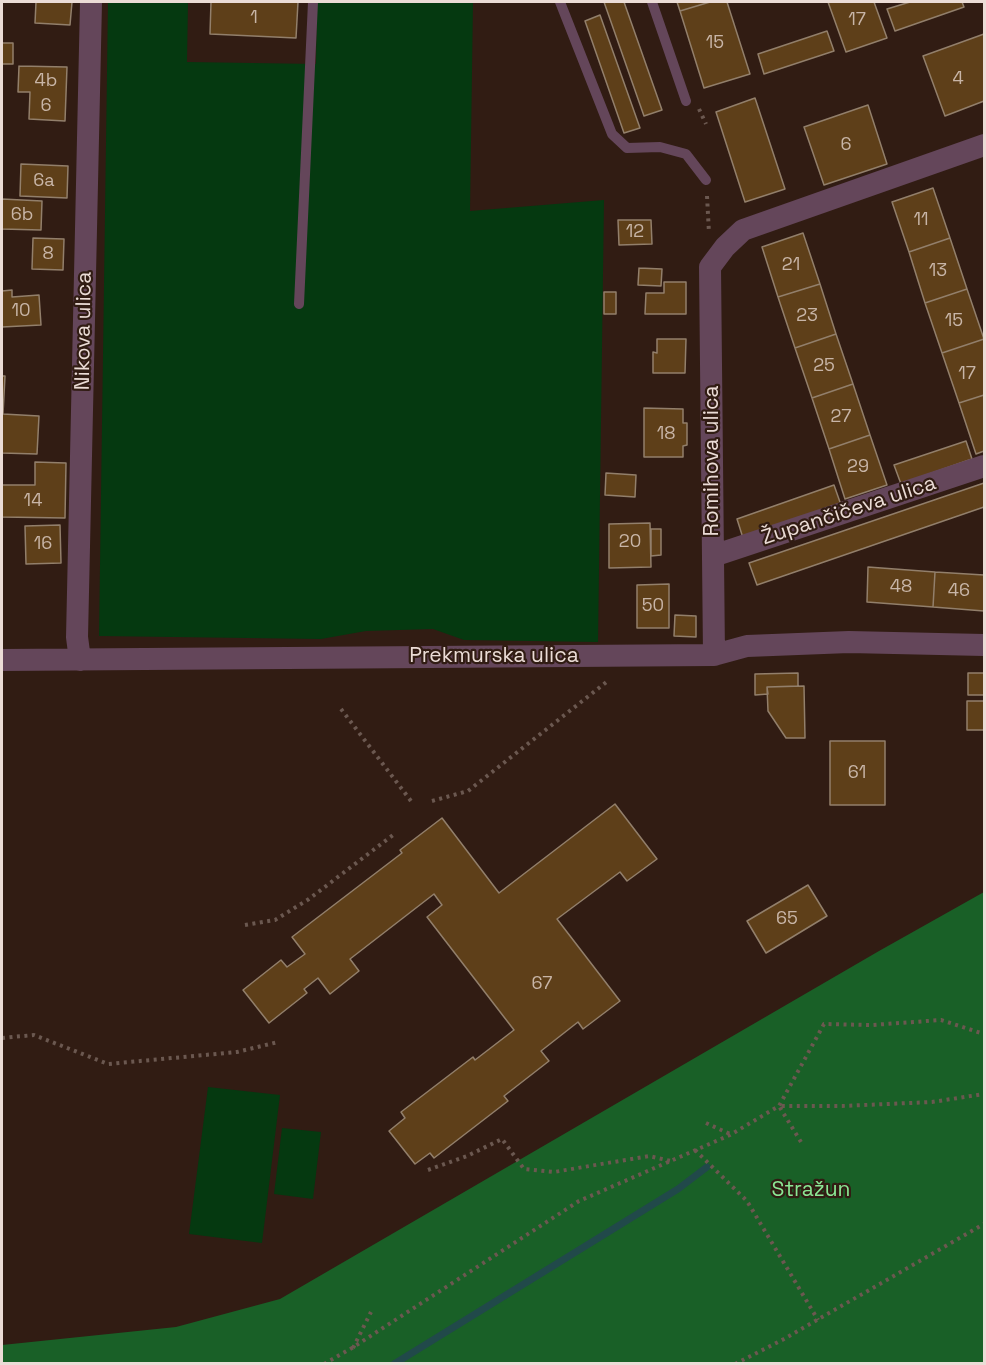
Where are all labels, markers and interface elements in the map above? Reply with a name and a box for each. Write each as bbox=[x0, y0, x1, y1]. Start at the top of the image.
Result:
house number: 1 bbox=[250, 7, 258, 29]
house number: 17 bbox=[848, 9, 866, 31]
house number: 15 bbox=[706, 32, 724, 54]
house number: 4 bbox=[952, 68, 964, 90]
house number: 4b bbox=[35, 70, 57, 92]
house number: 6 bbox=[40, 95, 52, 117]
house number: 6 bbox=[840, 134, 852, 156]
house number: 6a bbox=[33, 170, 55, 192]
house number: 6b bbox=[11, 204, 33, 226]
house number: 11 bbox=[913, 209, 929, 231]
house number: 12 bbox=[626, 221, 644, 243]
house number: 8 bbox=[42, 243, 54, 265]
house number: 21 bbox=[782, 254, 800, 276]
house number: 13 bbox=[929, 260, 947, 282]
street label: Nikova ulica bbox=[70, 271, 98, 391]
house number: 10 bbox=[11, 300, 31, 322]
house number: 23 bbox=[796, 305, 818, 327]
house number: 15 bbox=[945, 310, 963, 332]
house number: 25 bbox=[813, 355, 835, 377]
house number: 17 bbox=[958, 363, 976, 385]
street label: Romihova ulica bbox=[699, 385, 725, 537]
house number: 27 bbox=[831, 406, 851, 428]
house number: 18 bbox=[657, 423, 675, 445]
house number: 29 bbox=[847, 456, 869, 478]
street label: Župančičeva ulica bbox=[759, 471, 939, 551]
house number: 14 bbox=[24, 490, 42, 512]
house number: 20 bbox=[619, 531, 641, 553]
house number: 16 bbox=[34, 533, 52, 555]
house number: 48 bbox=[890, 576, 912, 598]
house number: 46 bbox=[948, 580, 970, 602]
house number: 50 bbox=[642, 595, 664, 617]
street label: Prekmurska ulica bbox=[409, 643, 579, 669]
house number: 61 bbox=[848, 762, 866, 784]
house number: 65 bbox=[776, 908, 798, 930]
house number: 67 bbox=[532, 973, 552, 995]
park label: Stražun bbox=[772, 1177, 850, 1203]

